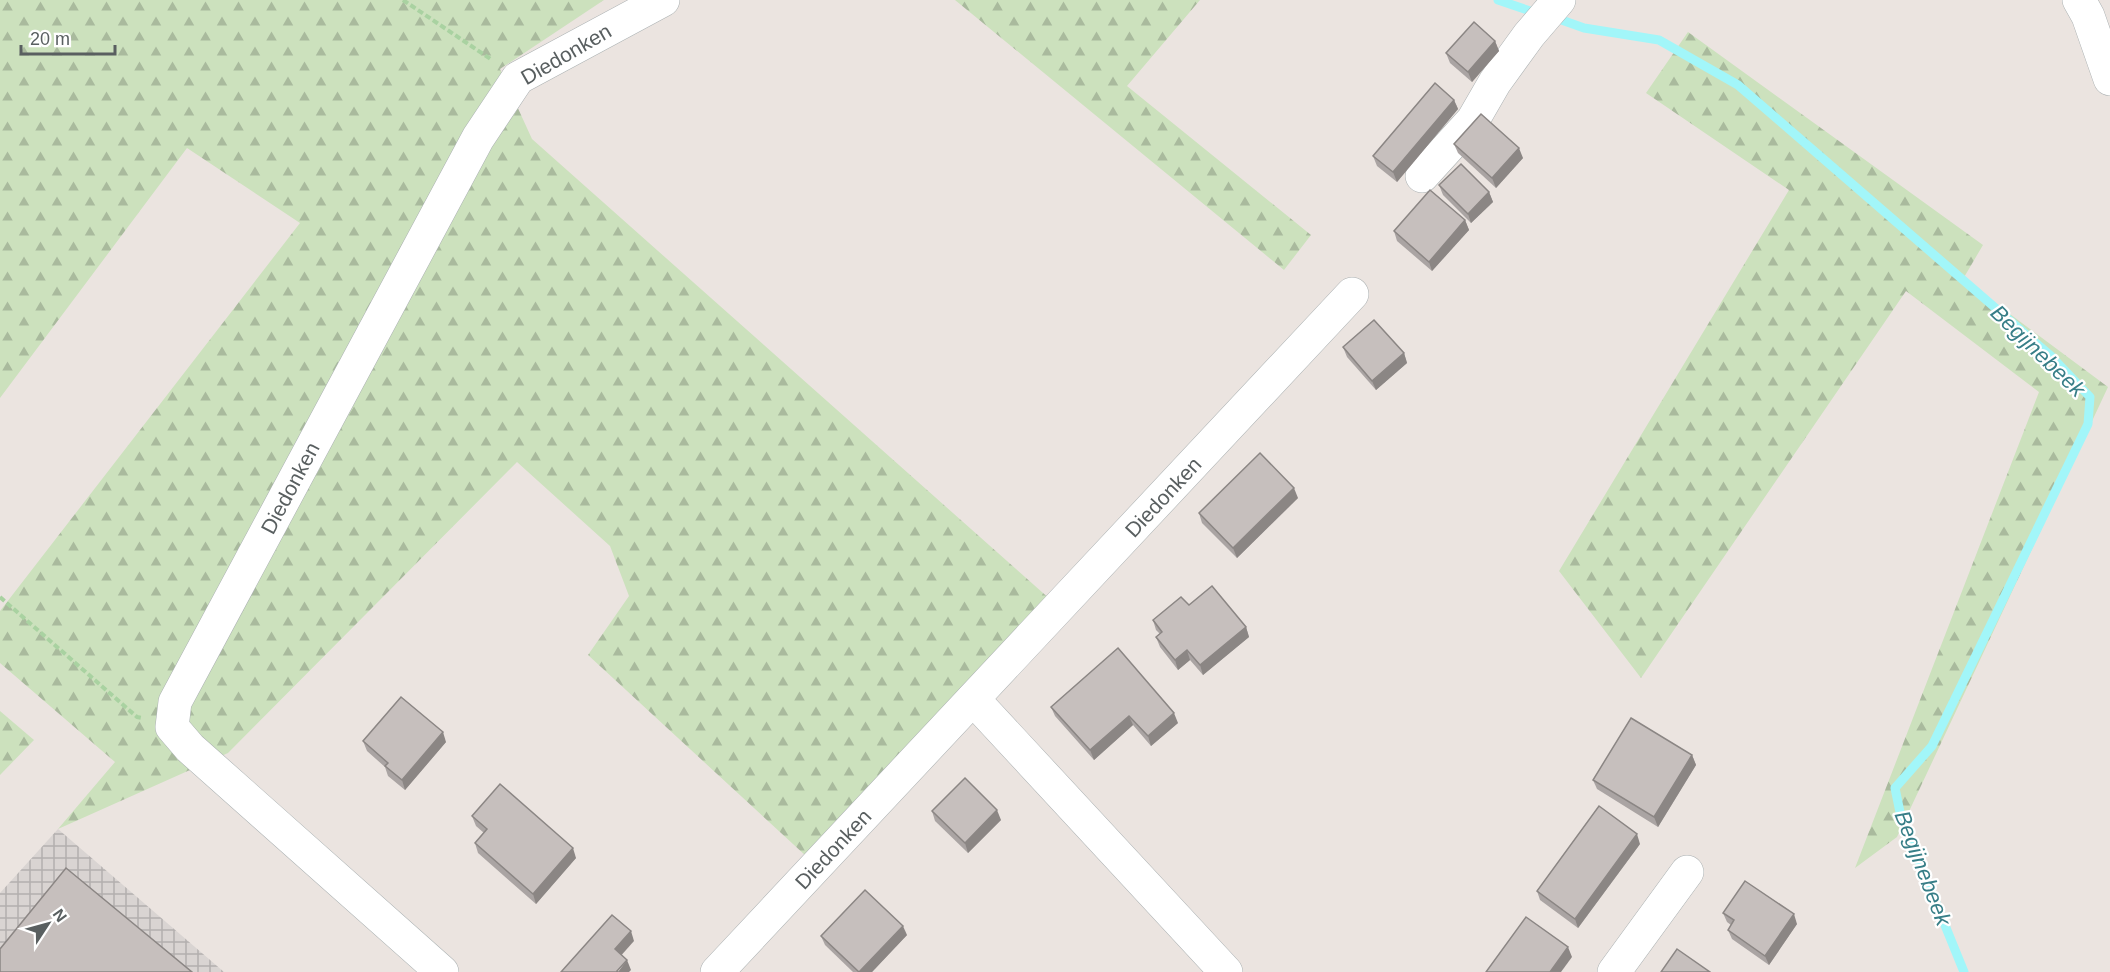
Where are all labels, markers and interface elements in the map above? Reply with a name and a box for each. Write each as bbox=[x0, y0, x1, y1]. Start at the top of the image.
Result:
scale bar bbox=[21, 18, 116, 56]
street label: Diedonken bbox=[517, 19, 615, 89]
text: 20 m bbox=[30, 29, 70, 49]
water label: Begijnebeek bbox=[1986, 300, 2091, 403]
street label: Diedonken bbox=[256, 438, 324, 538]
street label: Diedonken bbox=[1120, 452, 1206, 542]
street label: Diedonken bbox=[790, 804, 876, 894]
water label: Begijnebeek bbox=[1890, 807, 1957, 930]
north arrow bbox=[18, 894, 78, 954]
text: N bbox=[49, 906, 70, 925]

